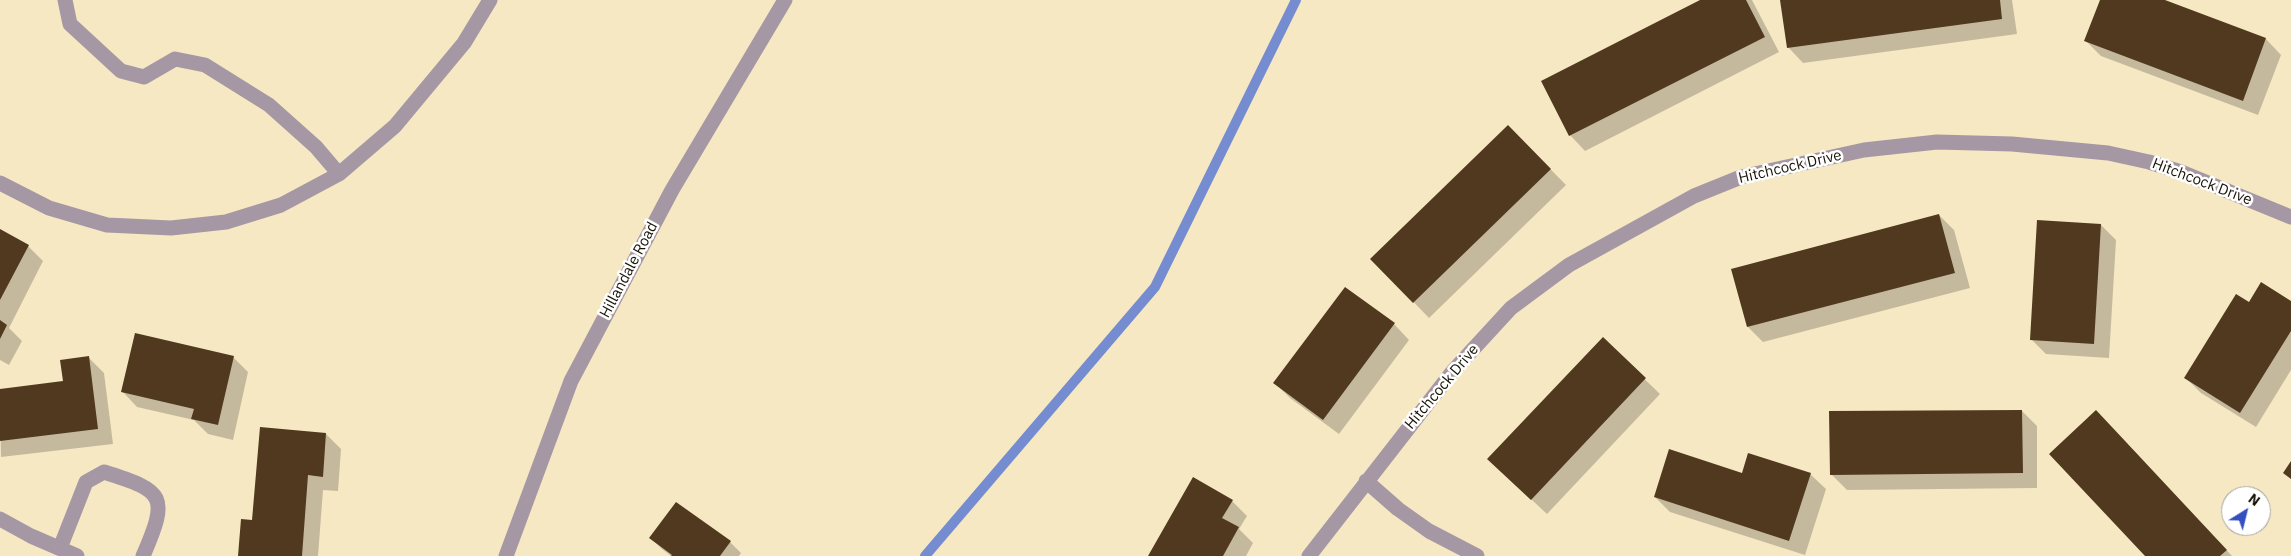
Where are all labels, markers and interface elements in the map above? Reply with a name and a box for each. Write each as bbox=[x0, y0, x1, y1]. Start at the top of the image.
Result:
street label: Hitchcock Drive bbox=[1737, 146, 1843, 188]
street label: Hitchcock Drive bbox=[2150, 155, 2254, 209]
street label: Hillandale Road bbox=[596, 219, 662, 321]
street label: Hitchcock Drive bbox=[1401, 341, 1483, 433]
north arrow bbox=[2221, 486, 2271, 536]
text: N bbox=[2245, 489, 2264, 510]

